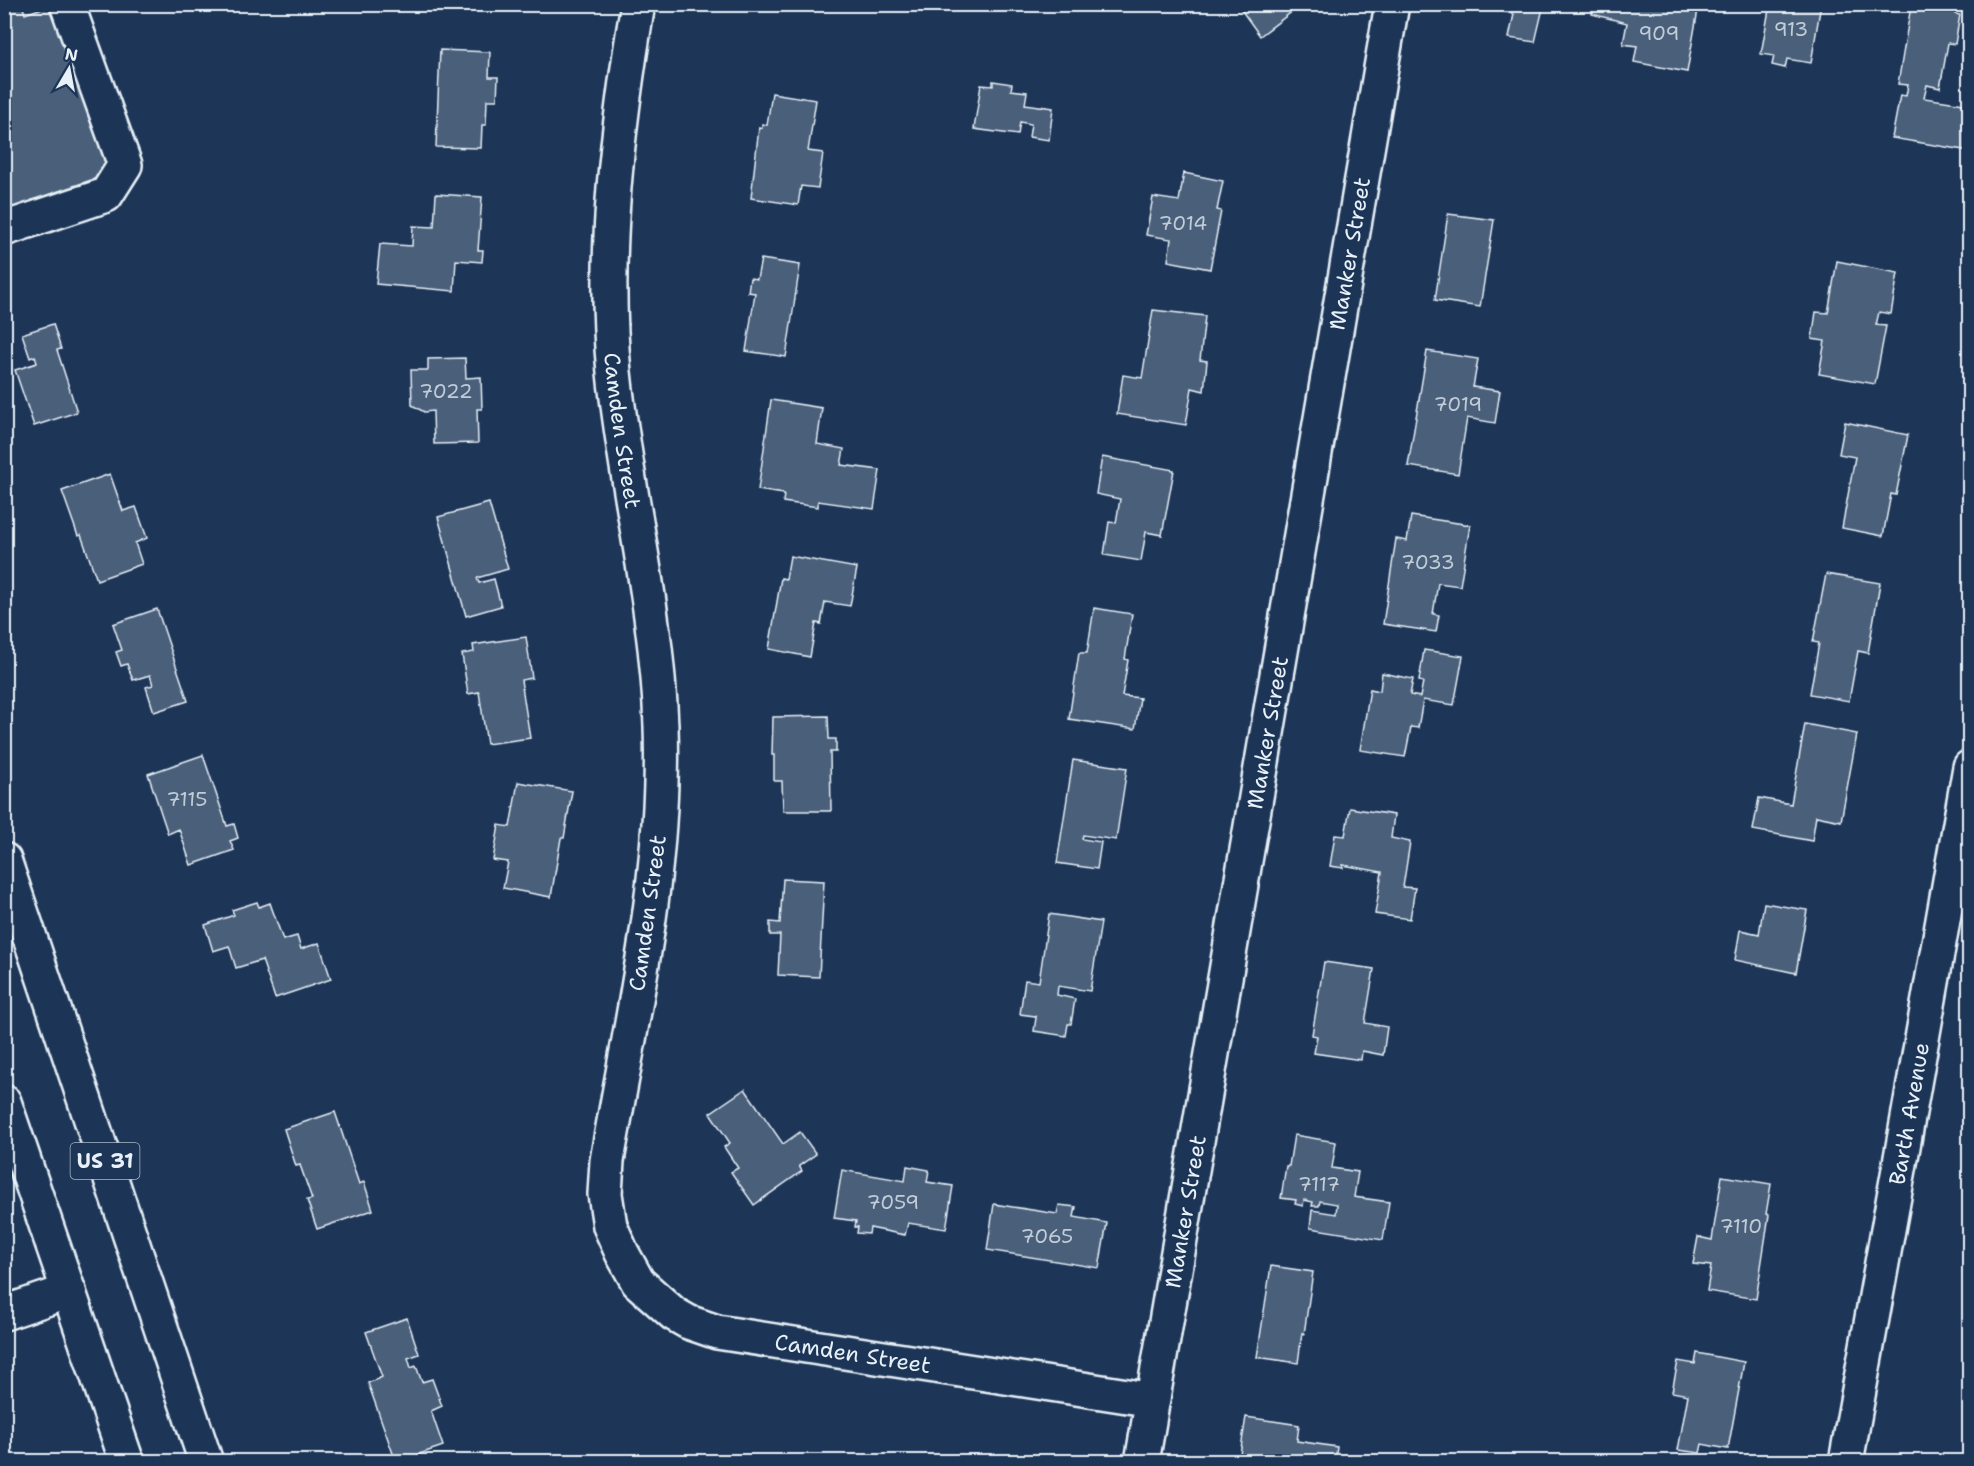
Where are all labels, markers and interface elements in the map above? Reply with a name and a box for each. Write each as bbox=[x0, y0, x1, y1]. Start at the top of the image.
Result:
house number: 913 bbox=[1774, 16, 1808, 42]
house number: 909 bbox=[1638, 20, 1680, 46]
north arrow bbox=[39, 39, 99, 99]
text: N bbox=[63, 43, 80, 66]
street label: Manker Street bbox=[1322, 175, 1377, 332]
house number: 7014 bbox=[1159, 210, 1207, 236]
street label: Camden Street bbox=[597, 351, 648, 511]
house number: 7022 bbox=[419, 378, 473, 404]
house number: 7019 bbox=[1434, 391, 1482, 417]
house number: 7033 bbox=[1401, 549, 1455, 575]
street label: Manker Street bbox=[1240, 654, 1295, 811]
house number: 7115 bbox=[167, 786, 207, 812]
street label: Camden Street bbox=[622, 833, 673, 993]
street label: Barth Avenue bbox=[1882, 1040, 1936, 1187]
street label: Manker Street bbox=[1158, 1133, 1213, 1290]
road number: US 31 bbox=[70, 1143, 140, 1179]
house number: 7117 bbox=[1298, 1171, 1340, 1197]
house number: 7059 bbox=[867, 1189, 919, 1215]
house number: 7110 bbox=[1720, 1213, 1762, 1239]
house number: 7065 bbox=[1021, 1223, 1073, 1249]
street label: Camden Street bbox=[773, 1327, 933, 1380]

